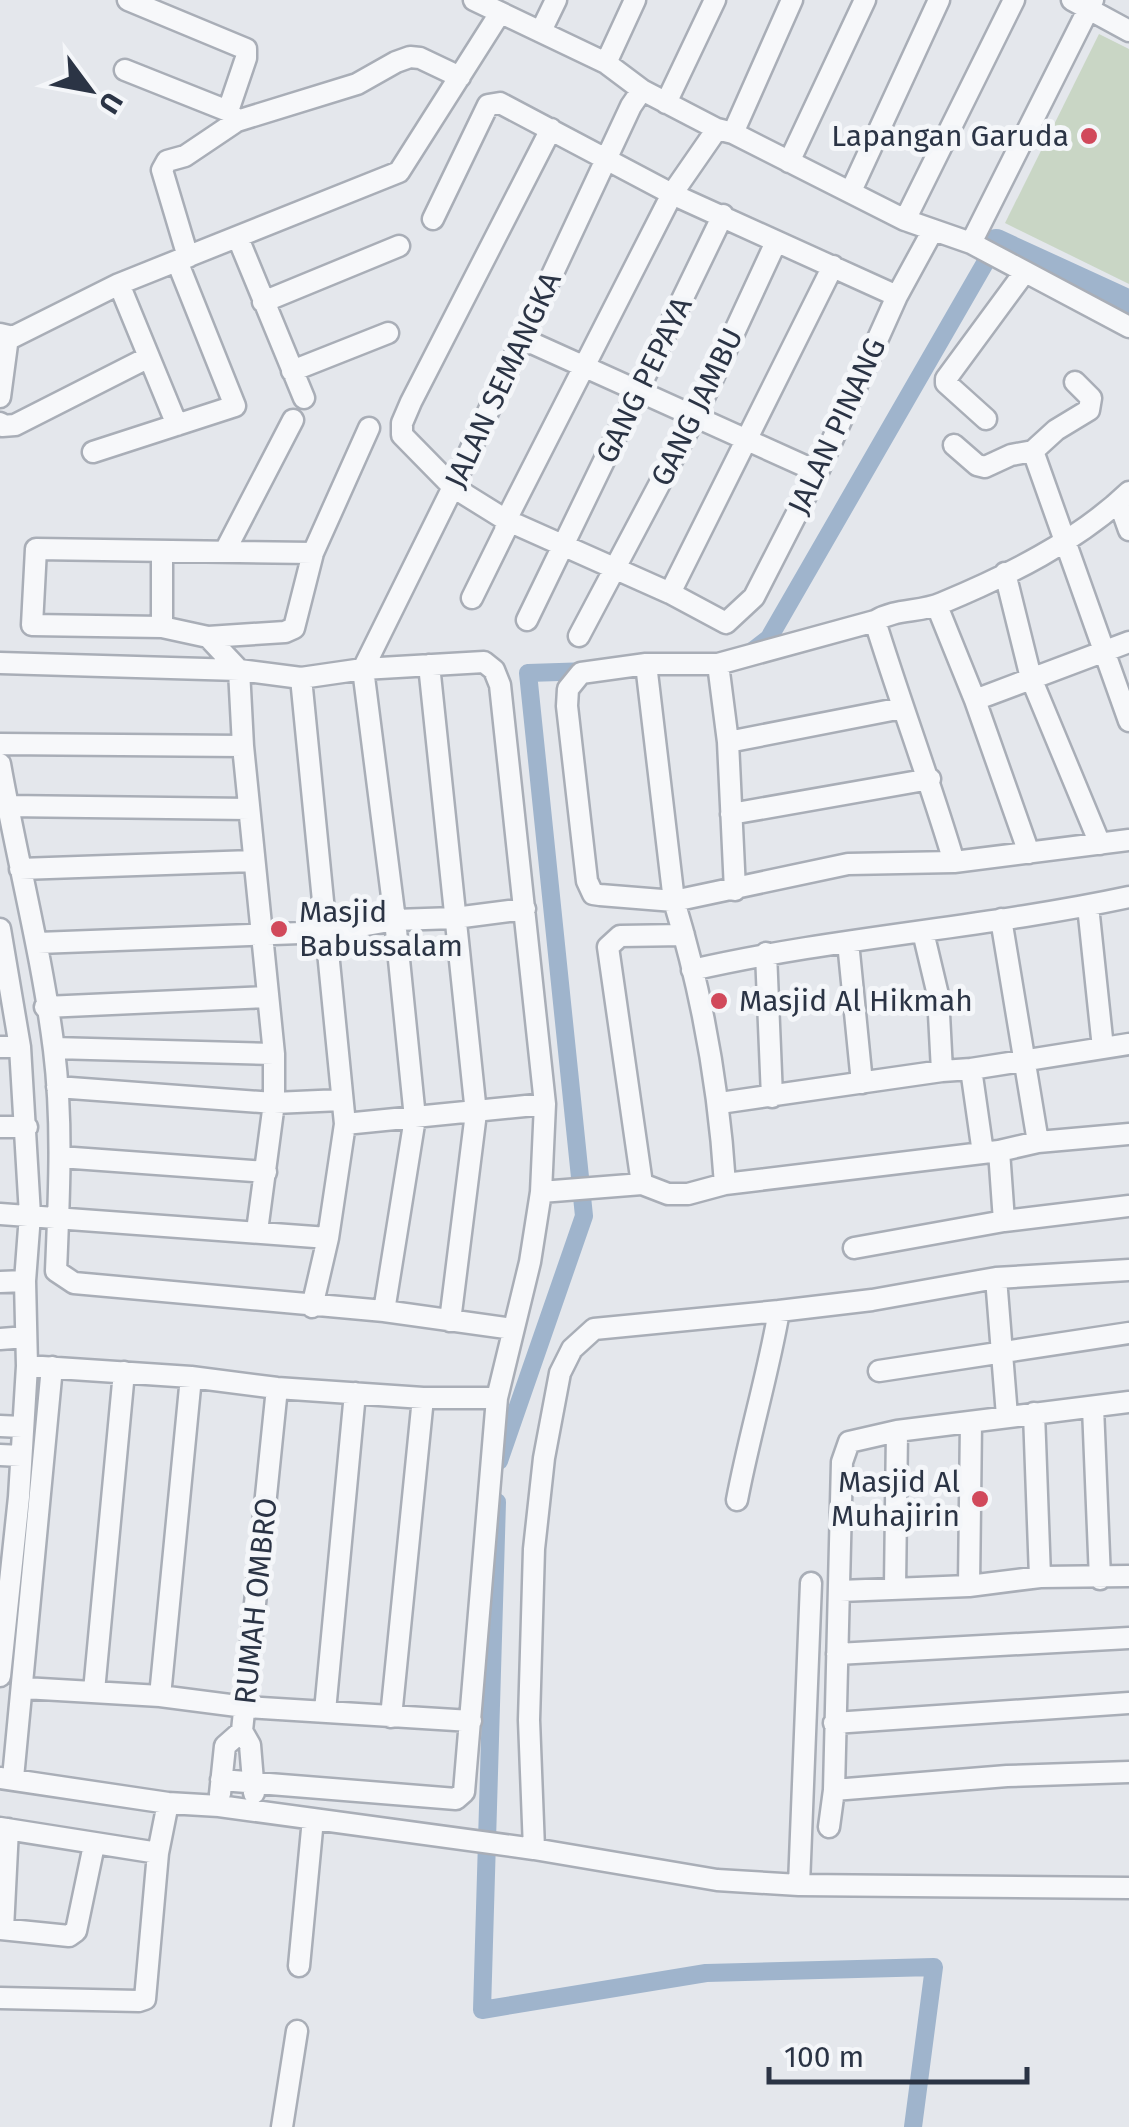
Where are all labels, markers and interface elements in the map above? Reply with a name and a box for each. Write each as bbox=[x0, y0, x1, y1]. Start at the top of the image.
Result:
north arrow bbox=[40, 40, 140, 140]
text: U bbox=[92, 87, 130, 119]
place label: Lapangan Garuda bbox=[831, 118, 1069, 154]
marker: Lapangan Garuda bbox=[1078, 125, 1100, 147]
street label: JALAN SEMANGKA bbox=[437, 266, 569, 494]
street label: GANG PEPAYA bbox=[588, 290, 700, 469]
street label: GANG JAMBU bbox=[643, 322, 751, 492]
street label: JALAN PINANG bbox=[780, 332, 894, 520]
place label: Masjid Babussalam bbox=[299, 894, 463, 964]
marker: Masjid Babussalam bbox=[268, 918, 290, 940]
place label: Masjid Al Hikmah bbox=[739, 983, 973, 1019]
marker: Masjid Al Hikmah bbox=[708, 990, 730, 1012]
place label: Masjid Al Muhajirin bbox=[831, 1464, 960, 1534]
marker: Masjid Al Muhajirin bbox=[969, 1488, 991, 1510]
street label: RUMAH OMBRO bbox=[227, 1496, 285, 1706]
scale bar bbox=[769, 2022, 1026, 2084]
text: 100 m bbox=[784, 2039, 864, 2075]

